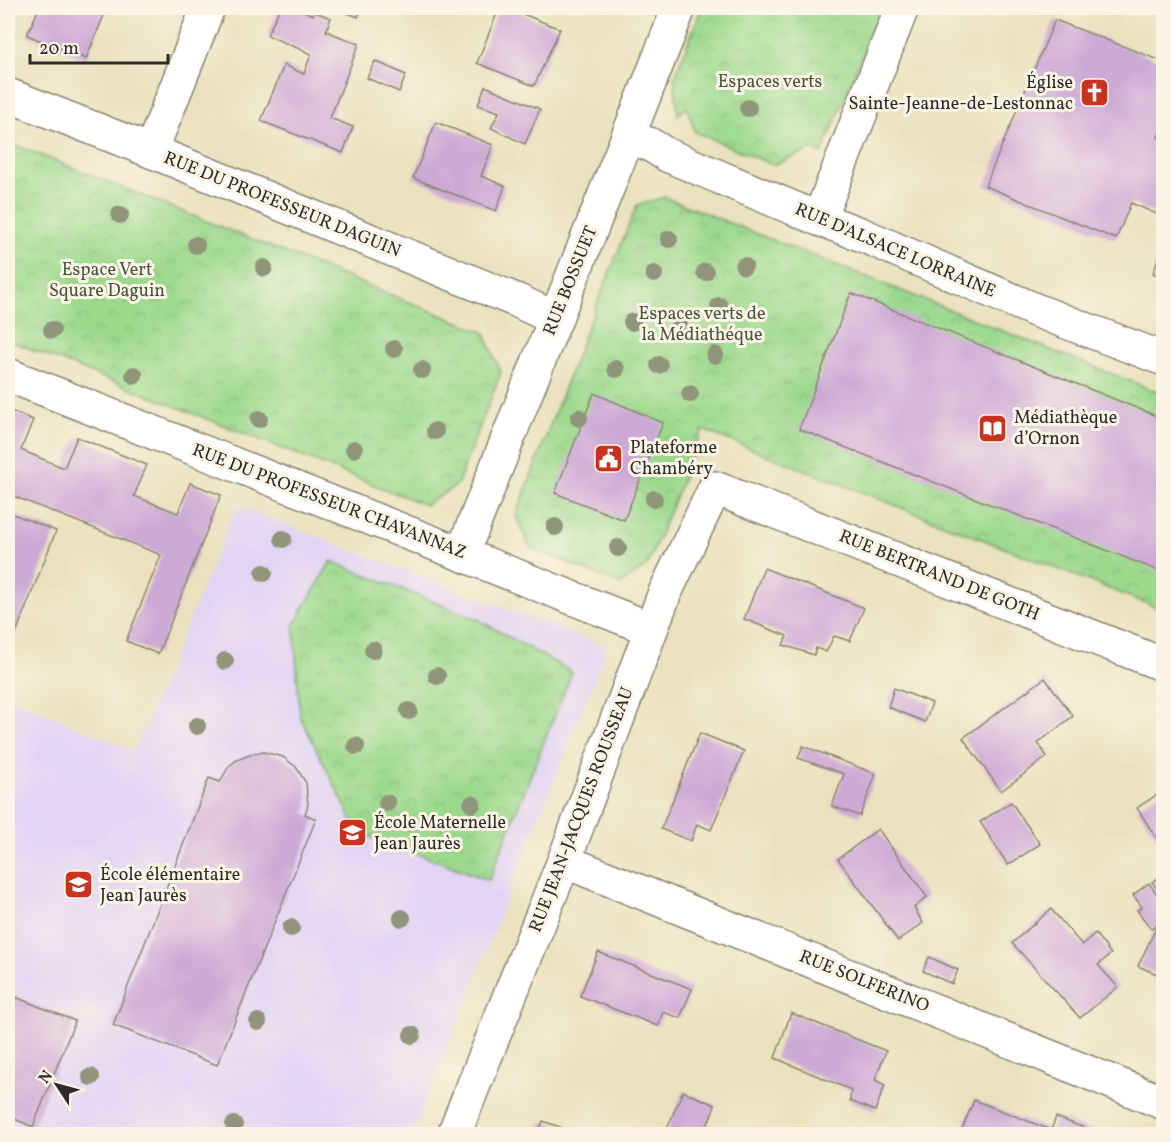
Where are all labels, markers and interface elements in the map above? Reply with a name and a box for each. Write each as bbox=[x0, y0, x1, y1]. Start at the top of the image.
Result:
scale bar bbox=[30, 27, 168, 65]
text: 20 m bbox=[39, 37, 79, 62]
park label: Espaces verts bbox=[718, 70, 822, 95]
place label: Église Sainte-Jeanne-de-Lestonnac bbox=[849, 71, 1073, 117]
church icon: Église Sainte-Jeanne-de-Lestonnac bbox=[1078, 77, 1110, 109]
street label: RUE DU PROFESSEUR DAGUIN bbox=[160, 146, 404, 264]
street label: RUE D'ALSACE LORRAINE bbox=[791, 197, 999, 305]
street label: RUE BOSSUET bbox=[538, 222, 605, 340]
park label: Espace Vert Square Daguin bbox=[49, 258, 165, 304]
park label: Espaces verts de la Médiathéque bbox=[639, 302, 765, 348]
place label: Médiathèque d’Ornon bbox=[1014, 406, 1117, 452]
library icon: Médiathèque d’Ornon bbox=[977, 412, 1009, 444]
place label: Plateforme Chambéry bbox=[630, 436, 717, 482]
street label: RUE DU PROFESSEUR CHAVANNAZ bbox=[188, 438, 470, 566]
public building icon: Plateforme Chambéry bbox=[593, 442, 625, 474]
street label: RUE BERTRAND DE GOTH bbox=[835, 524, 1043, 628]
street label: RUE JEAN-JACQUES ROUSSEAU bbox=[524, 684, 640, 936]
place label: École Maternelle Jean Jaurès bbox=[374, 811, 506, 857]
school or university icon: École Maternelle Jean Jaurès bbox=[337, 817, 369, 849]
place label: École élémentaire Jean Jaurès bbox=[100, 863, 240, 909]
school or university icon: École élémentaire Jean Jaurès bbox=[63, 869, 95, 901]
street label: RUE SOLFERINO bbox=[795, 945, 933, 1019]
north arrow bbox=[27, 1055, 87, 1115]
text: N bbox=[34, 1066, 59, 1089]

